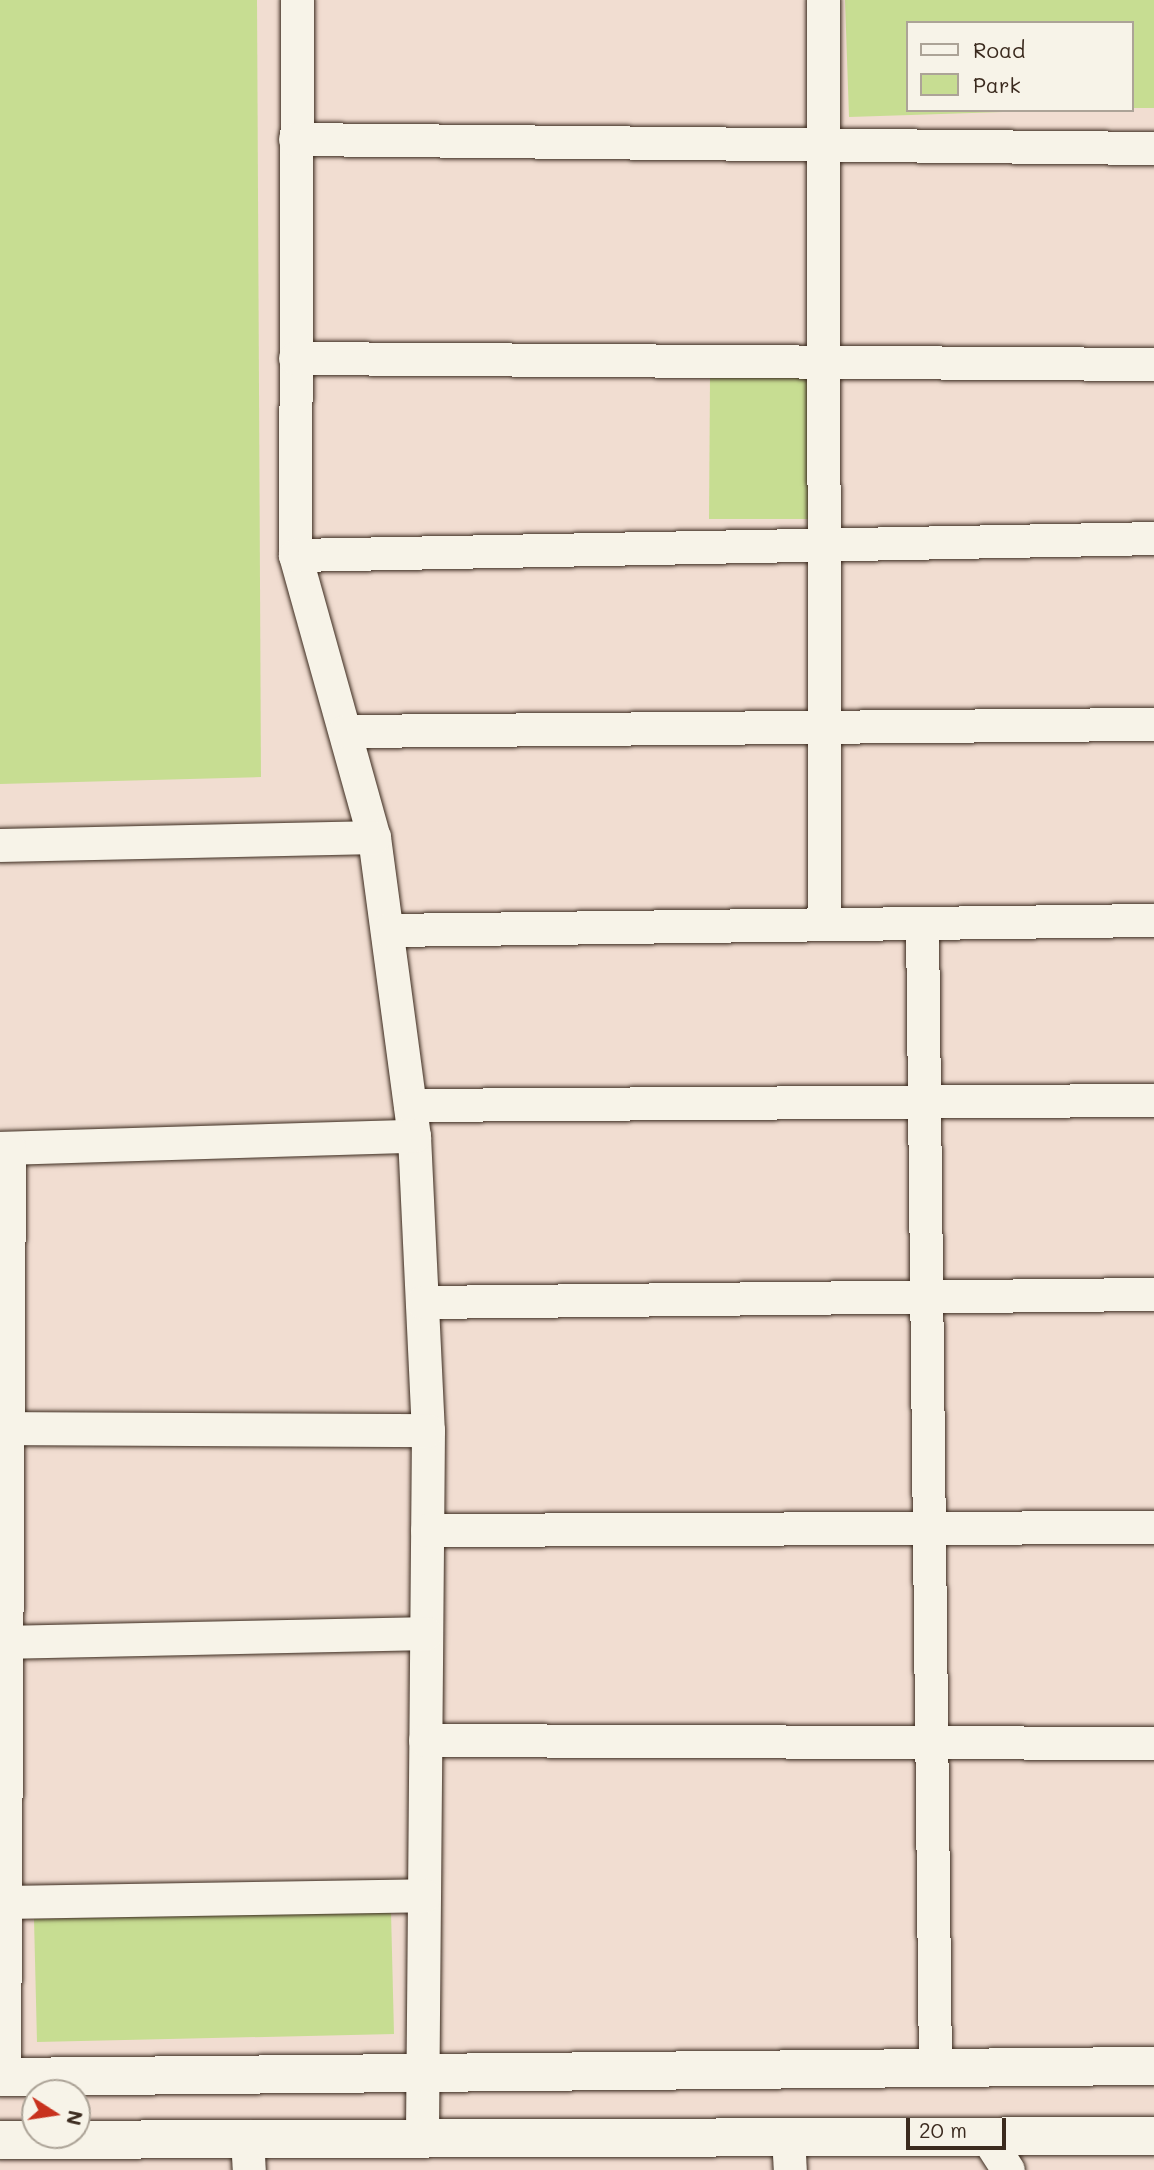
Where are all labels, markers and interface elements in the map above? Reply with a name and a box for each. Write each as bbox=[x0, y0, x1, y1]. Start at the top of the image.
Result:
legend bbox=[906, 21, 1133, 112]
text: Road bbox=[973, 36, 1025, 63]
text: Park bbox=[973, 71, 1021, 98]
north arrow bbox=[21, 2079, 91, 2149]
scale bar bbox=[909, 2104, 1009, 2148]
text: N bbox=[61, 2108, 89, 2128]
text: 20 m bbox=[919, 2116, 967, 2143]

